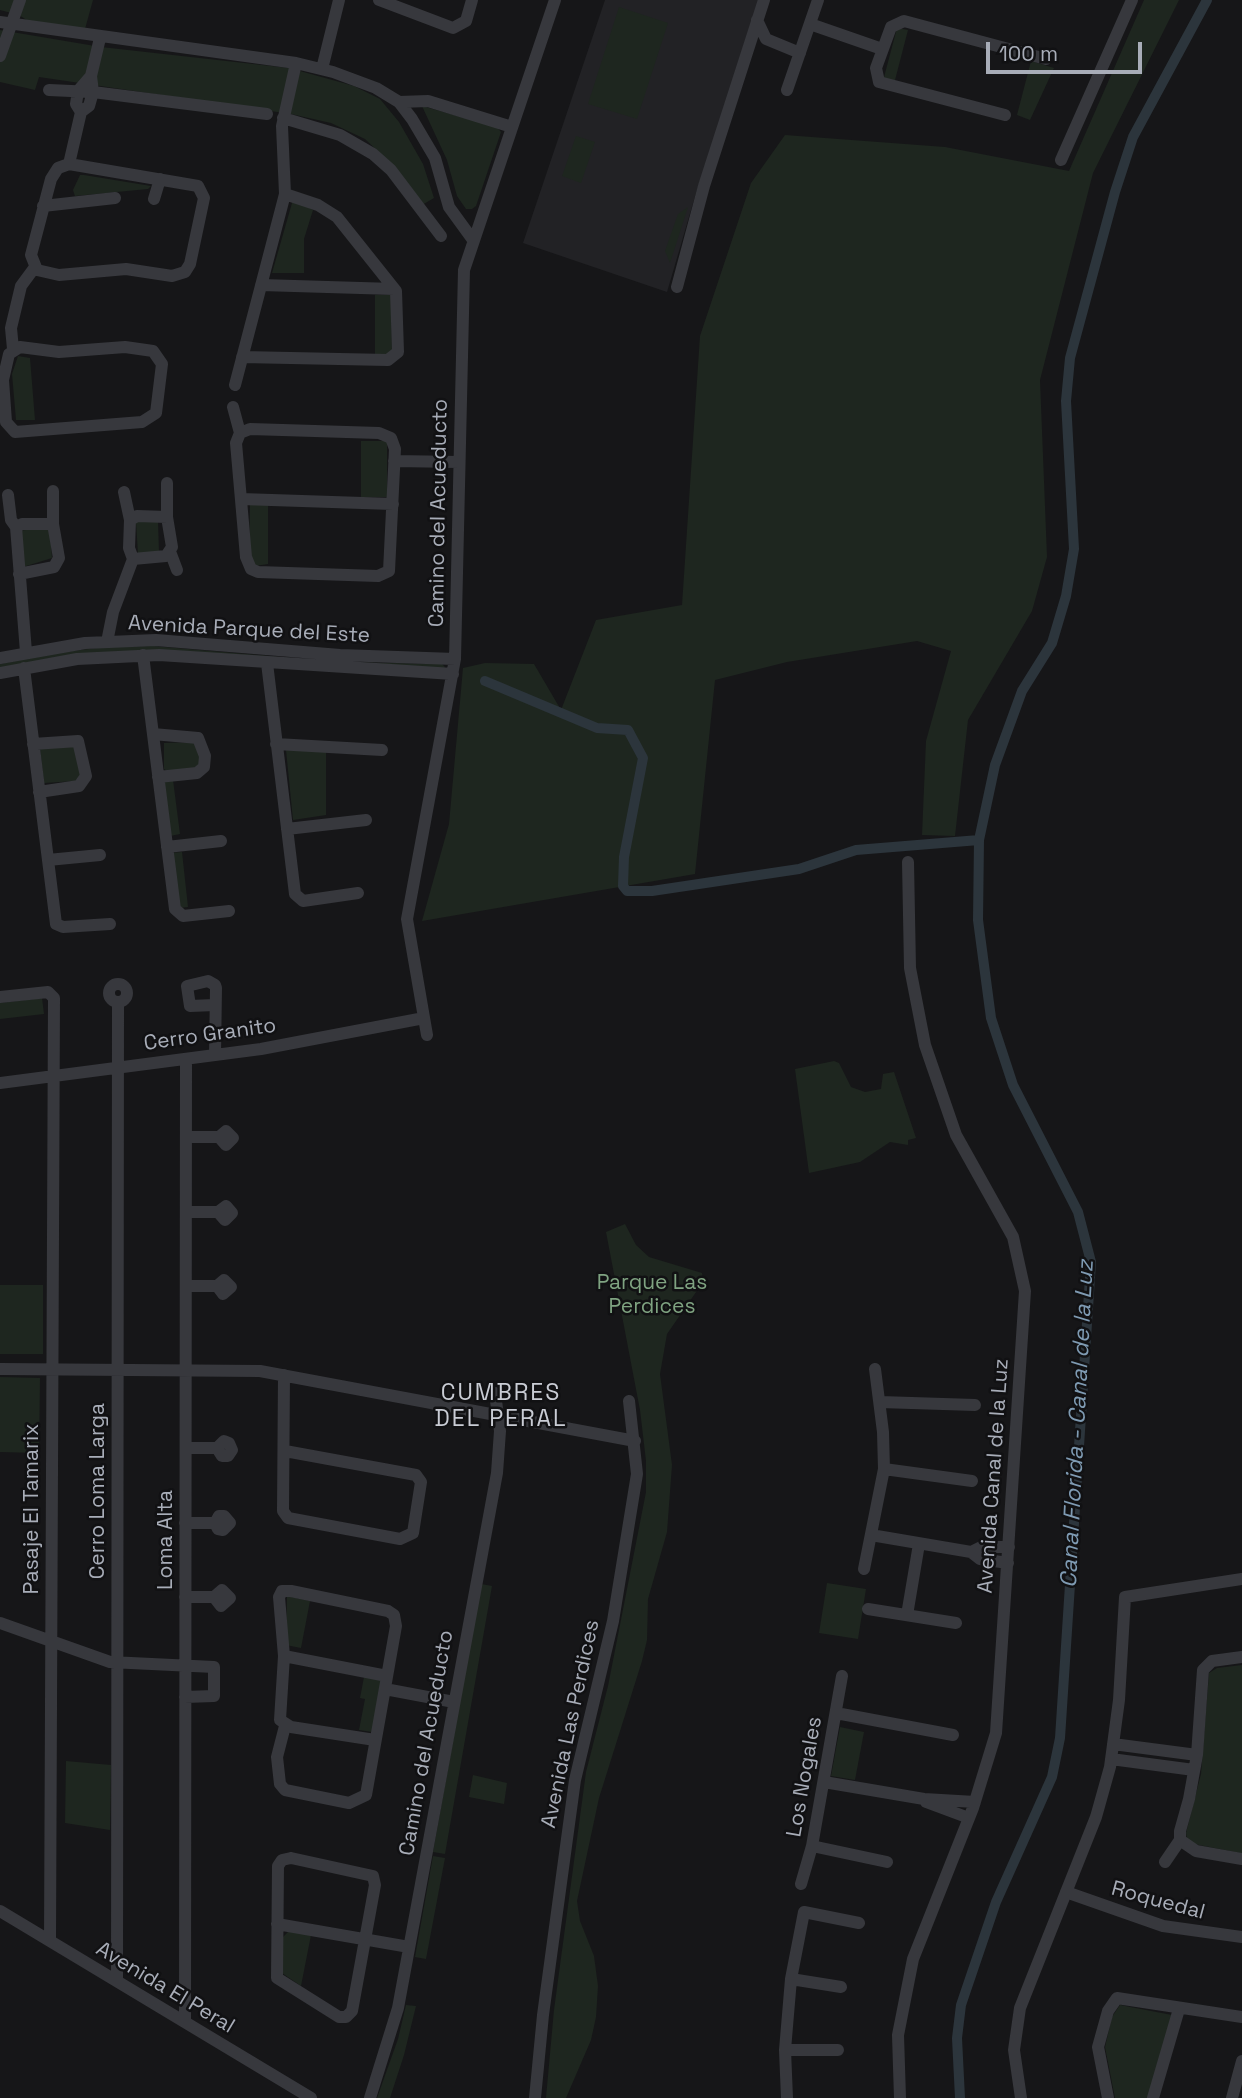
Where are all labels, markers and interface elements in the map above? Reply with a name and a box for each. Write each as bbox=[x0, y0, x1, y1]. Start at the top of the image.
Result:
scale bar bbox=[990, 28, 1146, 72]
text: 100 m bbox=[999, 40, 1058, 67]
street label: Camino del Acueducto bbox=[424, 399, 454, 627]
street label: Avenida Parque del Este bbox=[127, 611, 371, 649]
street label: Cerro Granito bbox=[142, 1013, 278, 1057]
water label: Canal Florida - Canal de la Luz bbox=[1056, 1259, 1100, 1589]
park label: Parque Las Perdices bbox=[597, 1270, 707, 1320]
street label: Avenida Canal de la Luz bbox=[973, 1358, 1015, 1594]
district label: CUMBRES DEL PERAL bbox=[436, 1380, 566, 1434]
street label: Cerro Loma Larga bbox=[85, 1403, 111, 1579]
street label: Pasaje El Tamarix bbox=[19, 1423, 45, 1595]
street label: Loma Alta bbox=[153, 1490, 179, 1590]
street label: Avenida Las Perdices bbox=[537, 1618, 605, 1830]
street label: Camino del Acueducto bbox=[395, 1628, 459, 1858]
street label: Los Nogales bbox=[782, 1715, 828, 1839]
street label: Roquedal bbox=[1108, 1876, 1208, 1926]
street label: Avenida El Peral bbox=[91, 1937, 239, 2039]

